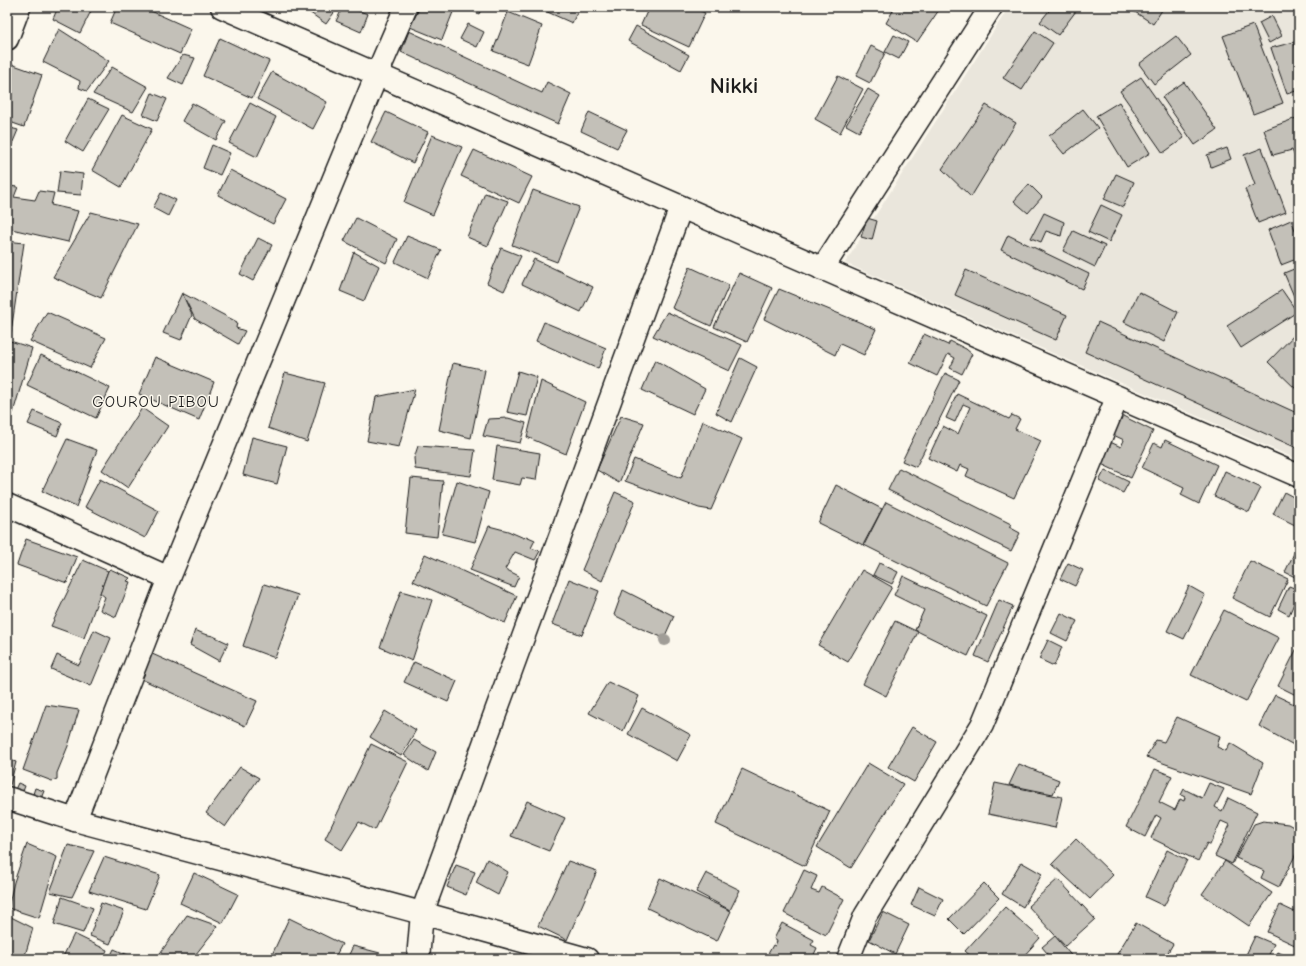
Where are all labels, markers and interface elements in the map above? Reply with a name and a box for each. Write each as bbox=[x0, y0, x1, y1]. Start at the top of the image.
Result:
district label: Nikki bbox=[710, 72, 758, 99]
district label: GOUROU PIBOU bbox=[92, 393, 220, 411]

